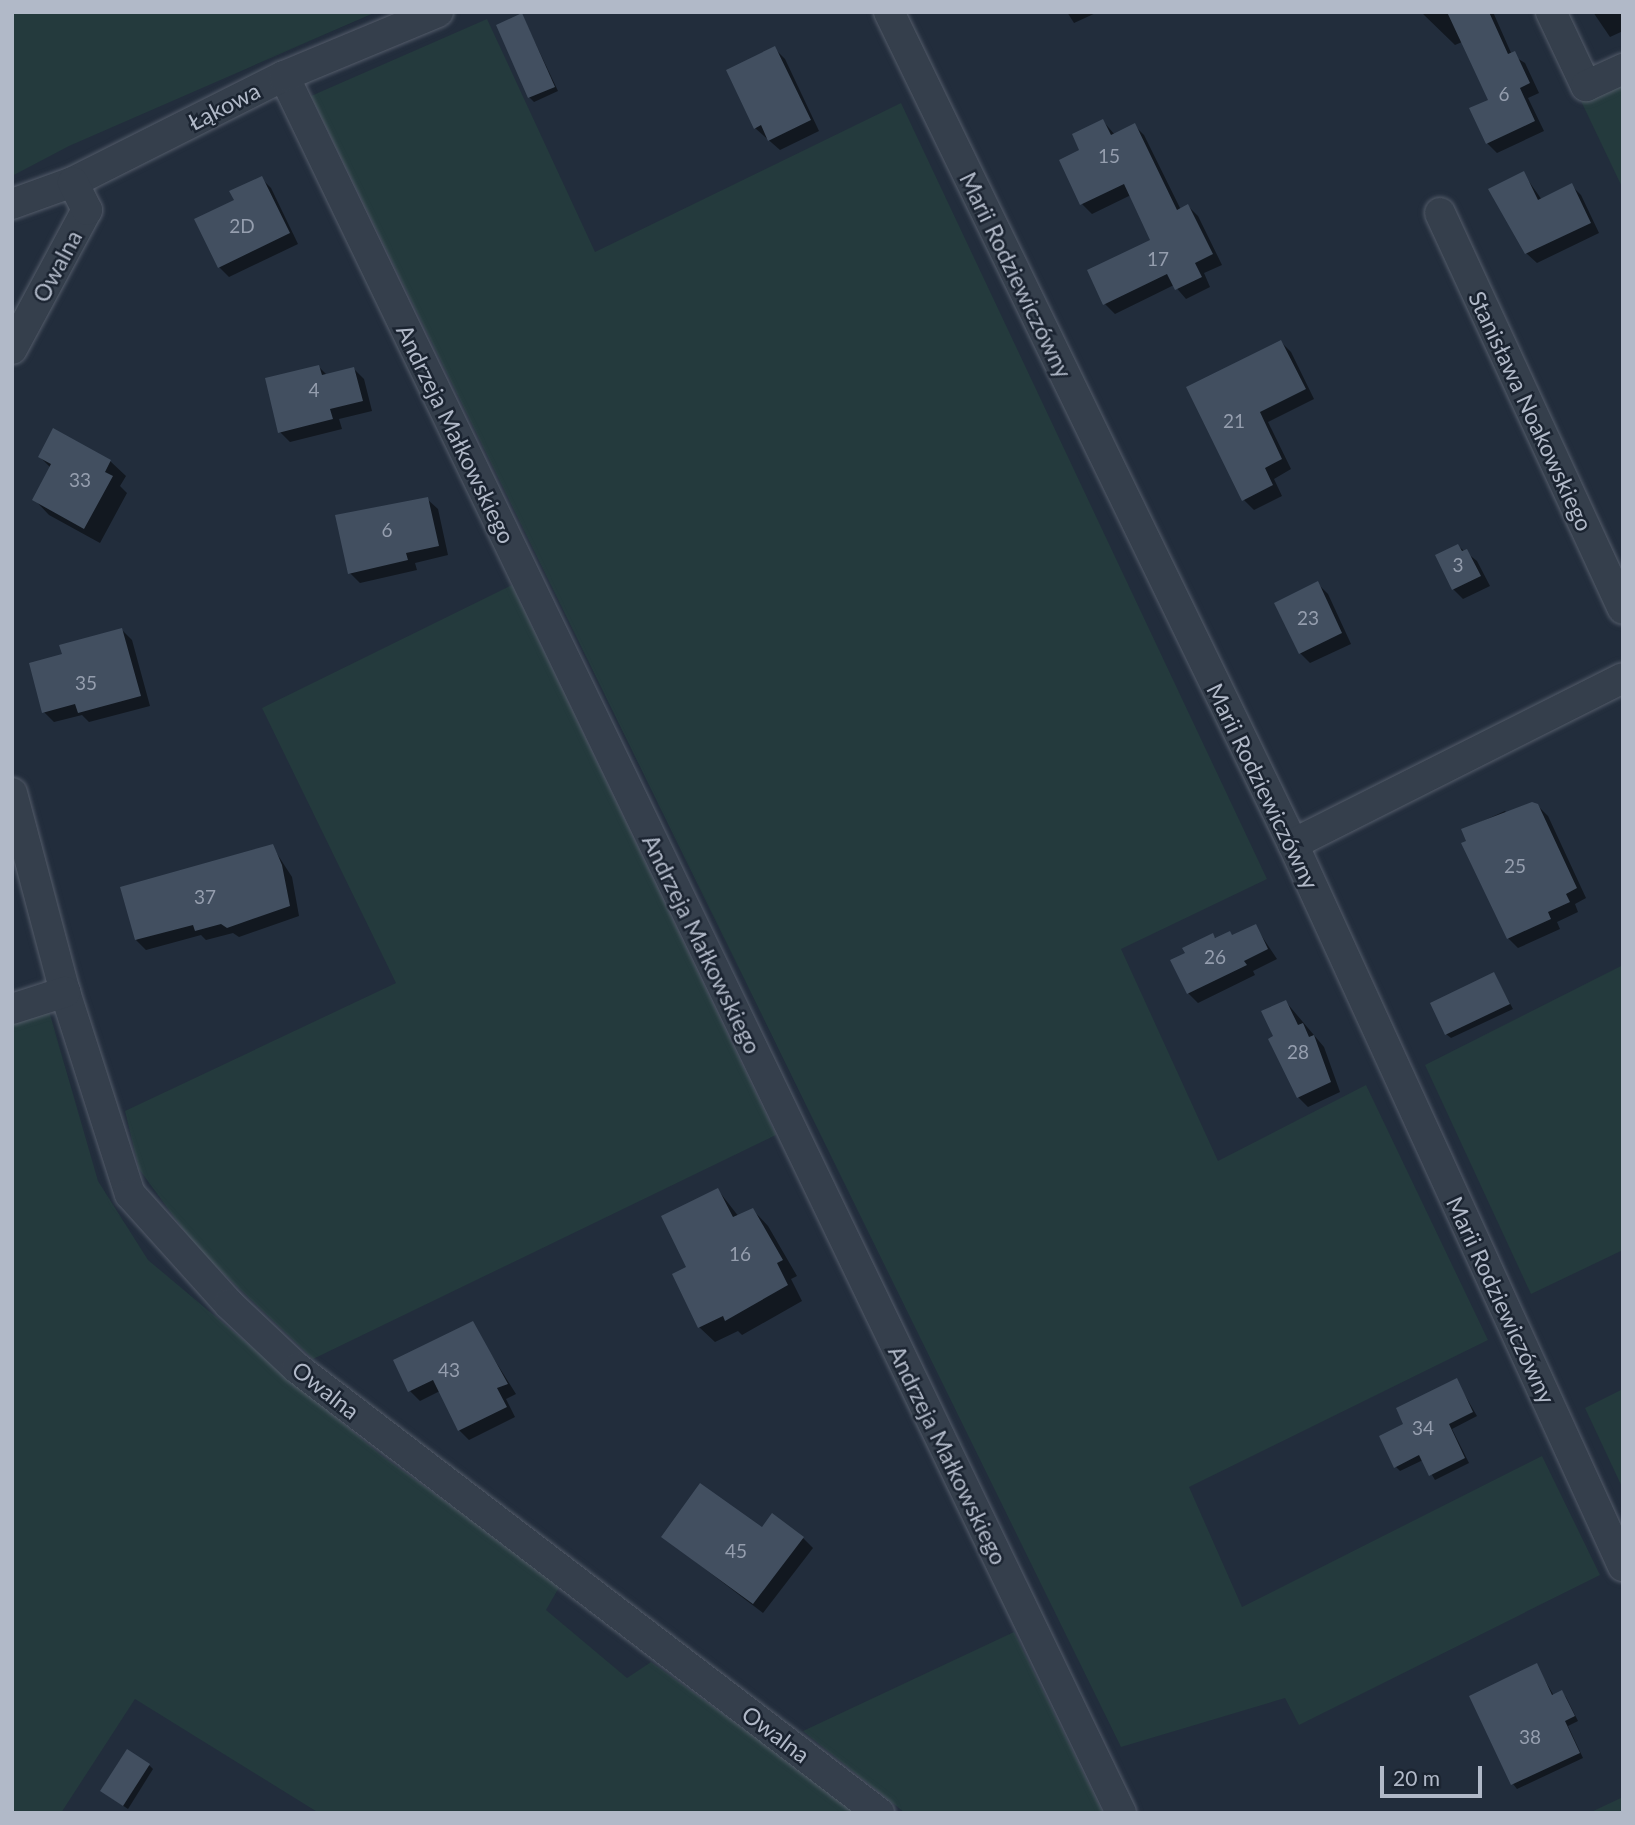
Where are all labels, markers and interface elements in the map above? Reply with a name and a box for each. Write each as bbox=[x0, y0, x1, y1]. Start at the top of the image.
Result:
street label: Łąkowa bbox=[184, 76, 264, 136]
house number: 6 bbox=[1498, 83, 1510, 105]
house number: 15 bbox=[1098, 145, 1120, 167]
street label: Marii Rodziewiczówny bbox=[954, 168, 1078, 382]
house number: 2D bbox=[229, 215, 255, 237]
street label: Owalna bbox=[27, 225, 87, 307]
house number: 17 bbox=[1147, 248, 1169, 270]
street label: Stanisława Noakowskiego bbox=[1463, 287, 1599, 535]
street label: Andrzeja Małkowskiego bbox=[391, 320, 521, 548]
house number: 4 bbox=[308, 379, 320, 401]
house number: 21 bbox=[1223, 410, 1245, 432]
house number: 33 bbox=[69, 469, 91, 491]
house number: 6 bbox=[381, 519, 393, 541]
house number: 3 bbox=[1452, 554, 1464, 576]
house number: 23 bbox=[1297, 607, 1319, 629]
house number: 35 bbox=[75, 672, 97, 694]
street label: Marii Rodziewiczówny bbox=[1201, 679, 1325, 893]
street label: Andrzeja Małkowskiego bbox=[637, 830, 767, 1058]
house number: 25 bbox=[1504, 855, 1526, 877]
house number: 37 bbox=[194, 886, 216, 908]
house number: 26 bbox=[1204, 946, 1226, 968]
house number: 28 bbox=[1287, 1041, 1309, 1063]
street label: Marii Rodziewiczówny bbox=[1441, 1192, 1561, 1408]
house number: 16 bbox=[729, 1243, 751, 1265]
street label: Andrzeja Małkowskiego bbox=[883, 1341, 1013, 1569]
street label: Owalna bbox=[287, 1355, 365, 1425]
house number: 43 bbox=[438, 1359, 460, 1381]
house number: 34 bbox=[1412, 1417, 1434, 1439]
house number: 45 bbox=[725, 1540, 747, 1562]
street label: Owalna bbox=[737, 1700, 815, 1768]
house number: 38 bbox=[1519, 1726, 1541, 1748]
scale bar bbox=[1383, 1752, 1484, 1796]
text: 20 m bbox=[1393, 1765, 1440, 1790]

